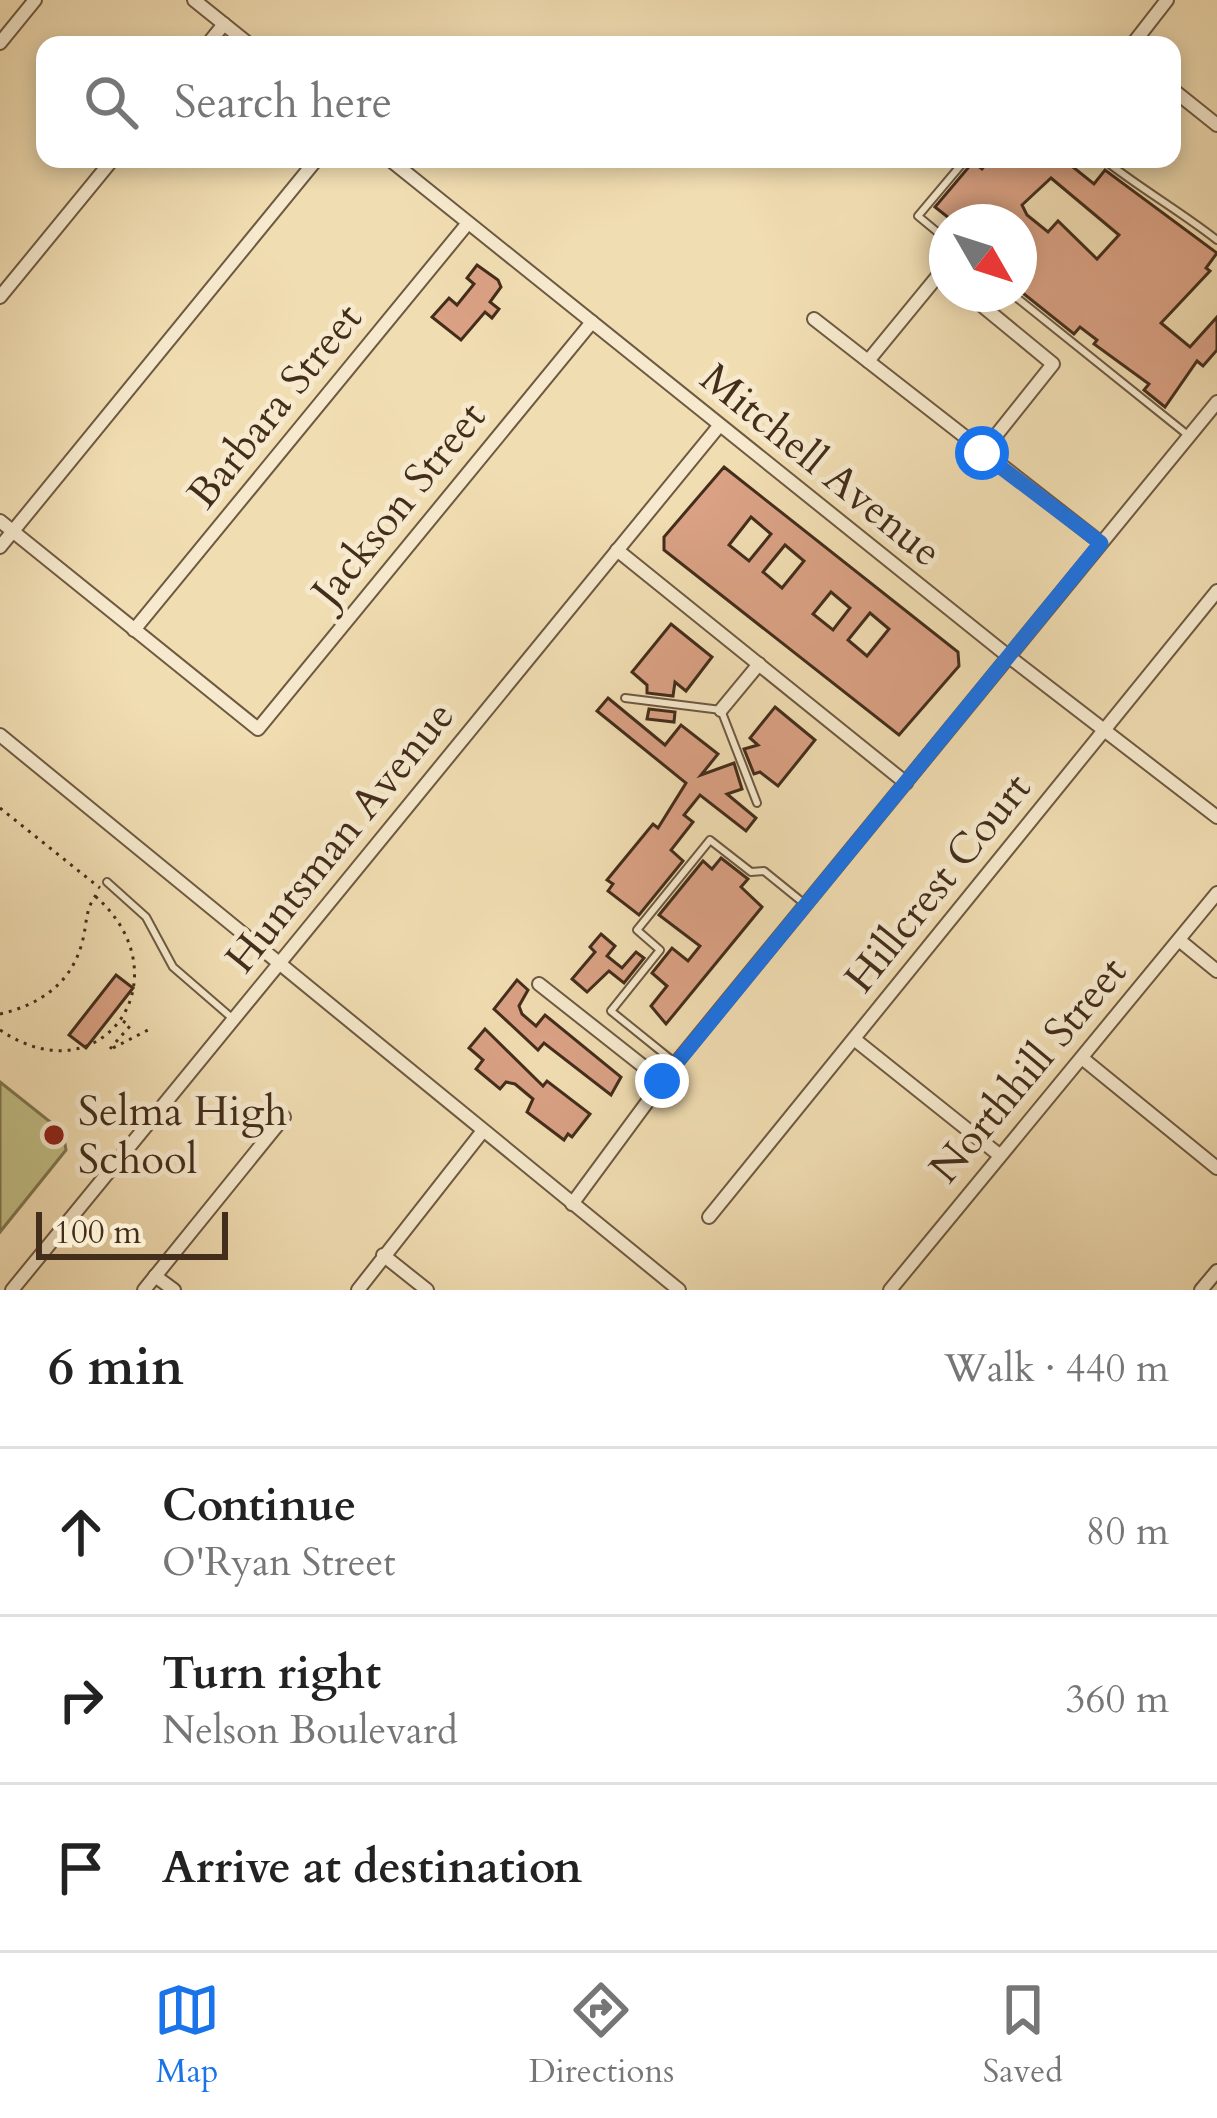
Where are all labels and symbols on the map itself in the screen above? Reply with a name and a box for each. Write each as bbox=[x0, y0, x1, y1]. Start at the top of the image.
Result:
north arrow bbox=[929, 204, 1037, 312]
street label: Barbara Street bbox=[175, 292, 375, 520]
street label: Mitchell Avenue bbox=[689, 350, 953, 580]
street label: Jackson Street bbox=[295, 390, 499, 623]
route start bbox=[955, 426, 1009, 480]
street label: Huntsman Avenue bbox=[213, 689, 467, 985]
street label: Hillcrest Court bbox=[832, 761, 1044, 1005]
street label: Northhill Street bbox=[917, 945, 1139, 1195]
route end bbox=[635, 1054, 689, 1108]
place label: Selma High School bbox=[78, 1083, 287, 1188]
marker: Selma High School bbox=[41, 1122, 67, 1148]
scale bar bbox=[36, 1206, 228, 1259]

